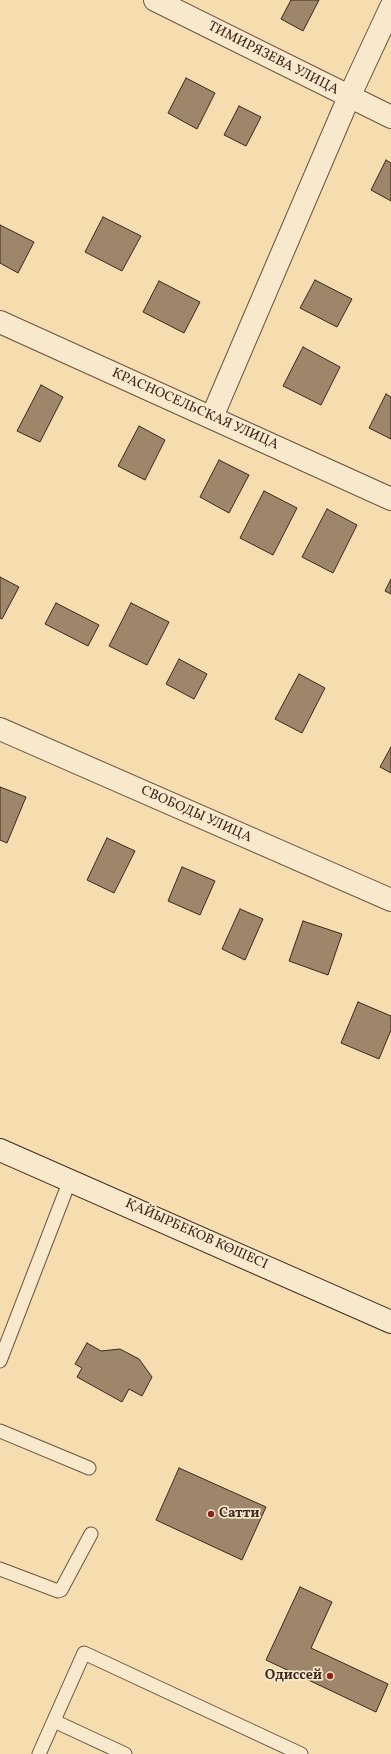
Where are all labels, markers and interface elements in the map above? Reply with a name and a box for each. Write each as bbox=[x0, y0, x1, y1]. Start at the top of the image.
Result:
street label: ТИМИРЯЗЕВА УЛИЦА bbox=[205, 19, 341, 99]
street label: КРАСНОСЕЛЬСКАЯ УЛИЦА bbox=[109, 366, 281, 454]
street label: СВОБОДЫ УЛИЦА bbox=[138, 783, 254, 847]
street label: ҚАЙЫРБЕКОВ КӨШЕСІ bbox=[122, 1196, 270, 1274]
place label: Сатти bbox=[219, 1506, 260, 1522]
marker: Сатти bbox=[206, 1509, 216, 1519]
place label: Одиссей bbox=[265, 1668, 322, 1684]
marker: Одиссей bbox=[325, 1671, 335, 1681]

